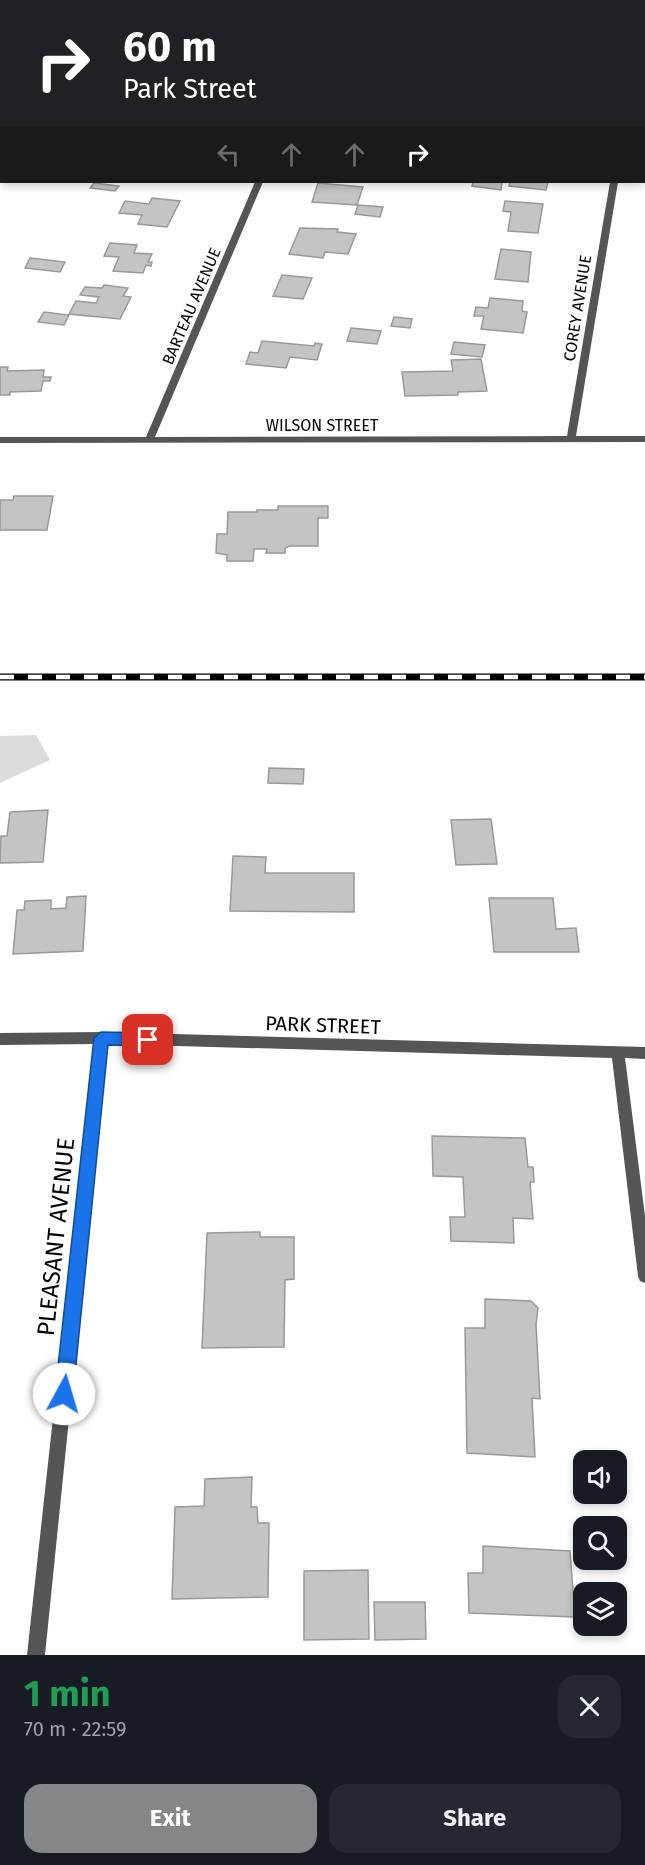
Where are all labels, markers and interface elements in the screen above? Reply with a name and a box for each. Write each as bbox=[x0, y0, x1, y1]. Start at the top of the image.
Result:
text: 60 m bbox=[123, 22, 217, 72]
icon: right bbox=[24, 24, 102, 102]
text: Park Street bbox=[123, 73, 257, 105]
icon: left bbox=[212, 138, 245, 171]
icon: ahead bbox=[275, 138, 308, 171]
icon: ahead bbox=[338, 138, 371, 171]
icon: right bbox=[401, 138, 434, 171]
street label: BARTEAU AVENUE bbox=[158, 245, 225, 368]
street label: COREY AVENUE bbox=[560, 254, 595, 363]
street label: WILSON STREET bbox=[266, 416, 379, 435]
street label: PARK STREET bbox=[265, 1011, 382, 1039]
pin bbox=[122, 1014, 173, 1065]
icon: arrive bbox=[131, 1023, 164, 1056]
street label: PLEASANT AVENUE bbox=[32, 1137, 80, 1337]
position arrow bbox=[32, 1362, 96, 1426]
map controls bbox=[573, 1450, 627, 1636]
button: sound bbox=[573, 1450, 627, 1504]
button: search bbox=[573, 1516, 627, 1570]
button: layers bbox=[573, 1582, 627, 1636]
text: 1 min bbox=[24, 1672, 111, 1716]
button: close bbox=[558, 1675, 621, 1738]
text: 70 m · 22:59 bbox=[24, 1717, 127, 1741]
button: Exit bbox=[24, 1784, 317, 1853]
button: Share bbox=[329, 1784, 621, 1853]

